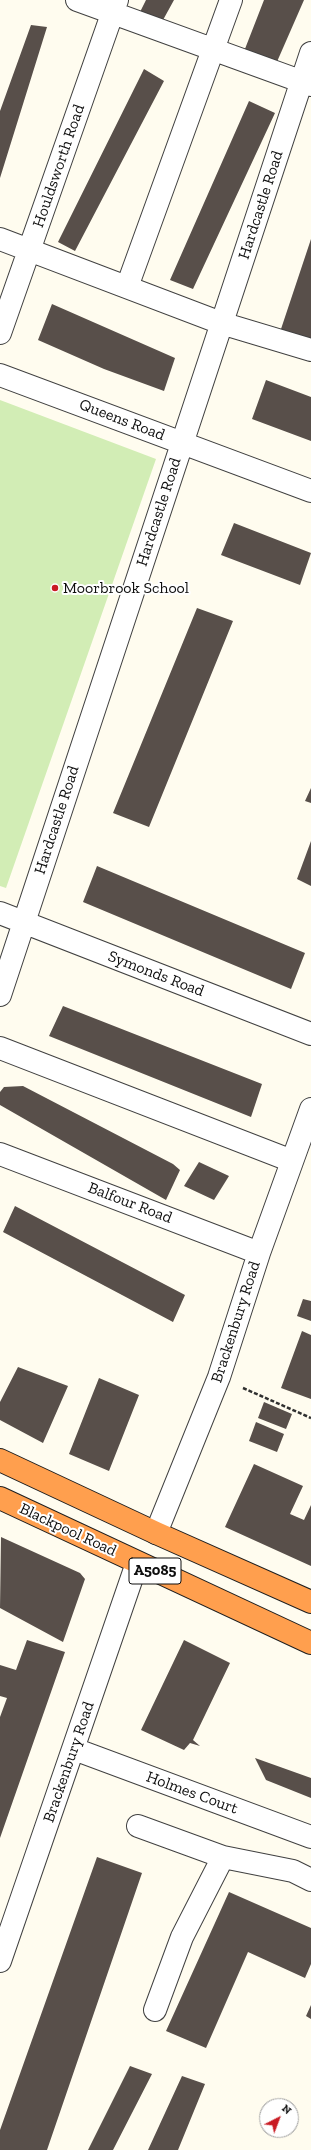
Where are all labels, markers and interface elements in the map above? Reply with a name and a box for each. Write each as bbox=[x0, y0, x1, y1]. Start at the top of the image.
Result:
street label: Houldsworth Road bbox=[29, 102, 89, 230]
street label: Hardcastle Road bbox=[234, 148, 288, 262]
street label: Queens Road bbox=[77, 395, 167, 445]
street label: Hardcastle Road bbox=[132, 455, 186, 569]
place label: Moorbrook School bbox=[63, 578, 189, 598]
marker: Moorbrook School bbox=[50, 583, 60, 593]
street label: Hardcastle Road bbox=[30, 763, 84, 877]
street label: Symonds Road bbox=[105, 947, 207, 1001]
street label: Balfour Road bbox=[85, 1178, 175, 1228]
street label: Brackenbury Road bbox=[207, 1259, 265, 1385]
street label: Blackpool Road bbox=[16, 1499, 120, 1561]
road number: A5085 bbox=[129, 1558, 181, 1584]
street label: Brackenbury Road bbox=[39, 1699, 99, 1825]
street label: Holmes Court bbox=[143, 1768, 241, 1818]
north arrow bbox=[259, 2098, 299, 2138]
text: N bbox=[279, 2102, 294, 2117]

